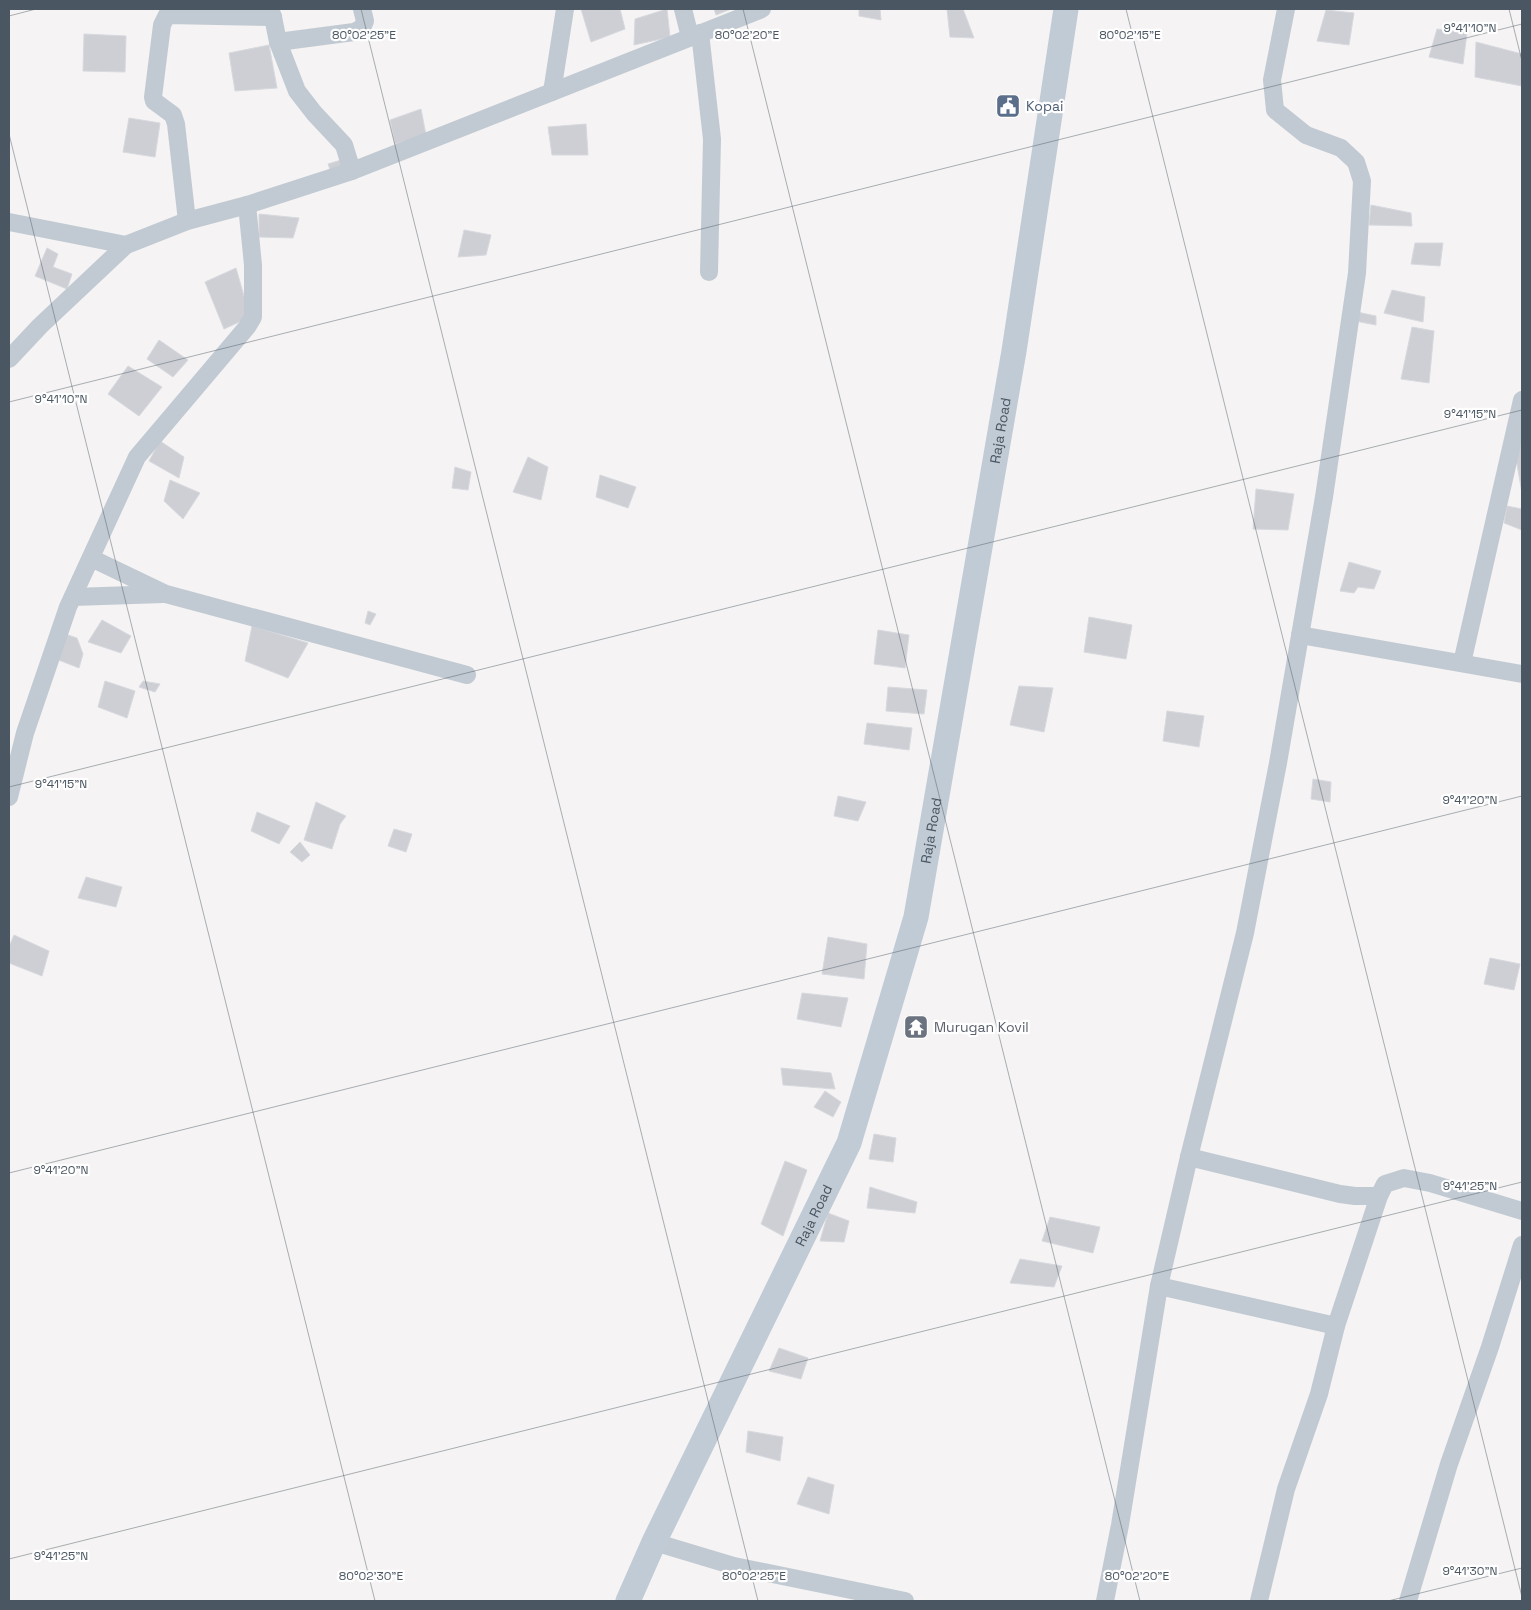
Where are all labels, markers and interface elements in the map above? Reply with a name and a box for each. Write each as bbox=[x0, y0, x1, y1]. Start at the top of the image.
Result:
text: 9°41'10"N bbox=[1444, 20, 1496, 36]
text: 80°02'25"E bbox=[332, 27, 396, 43]
text: 80°02'20"E bbox=[715, 27, 779, 43]
text: 80°02'15"E bbox=[1099, 27, 1161, 43]
public building icon: Kopai bbox=[995, 93, 1021, 119]
place label: Kopai bbox=[1026, 97, 1063, 115]
text: 9°41'10"N bbox=[35, 391, 87, 407]
street label: Raja Road bbox=[986, 396, 1015, 465]
text: 9°41'15"N bbox=[1444, 406, 1496, 422]
text: 9°41'15"N bbox=[35, 776, 87, 792]
text: 9°41'20"N bbox=[1442, 792, 1498, 808]
street label: Raja Road bbox=[916, 796, 945, 865]
temple icon: Murugan Kovil bbox=[903, 1014, 929, 1040]
place label: Murugan Kovil bbox=[934, 1018, 1029, 1036]
text: 9°41'20"N bbox=[33, 1162, 89, 1178]
text: 9°41'25"N bbox=[1443, 1178, 1497, 1194]
street label: Raja Road bbox=[791, 1182, 836, 1249]
text: 9°41'25"N bbox=[34, 1548, 88, 1564]
text: 9°41'30"N bbox=[1442, 1563, 1498, 1579]
text: 80°02'30"E bbox=[339, 1568, 403, 1584]
text: 80°02'25"E bbox=[722, 1568, 786, 1584]
text: 80°02'20"E bbox=[1105, 1568, 1169, 1584]

